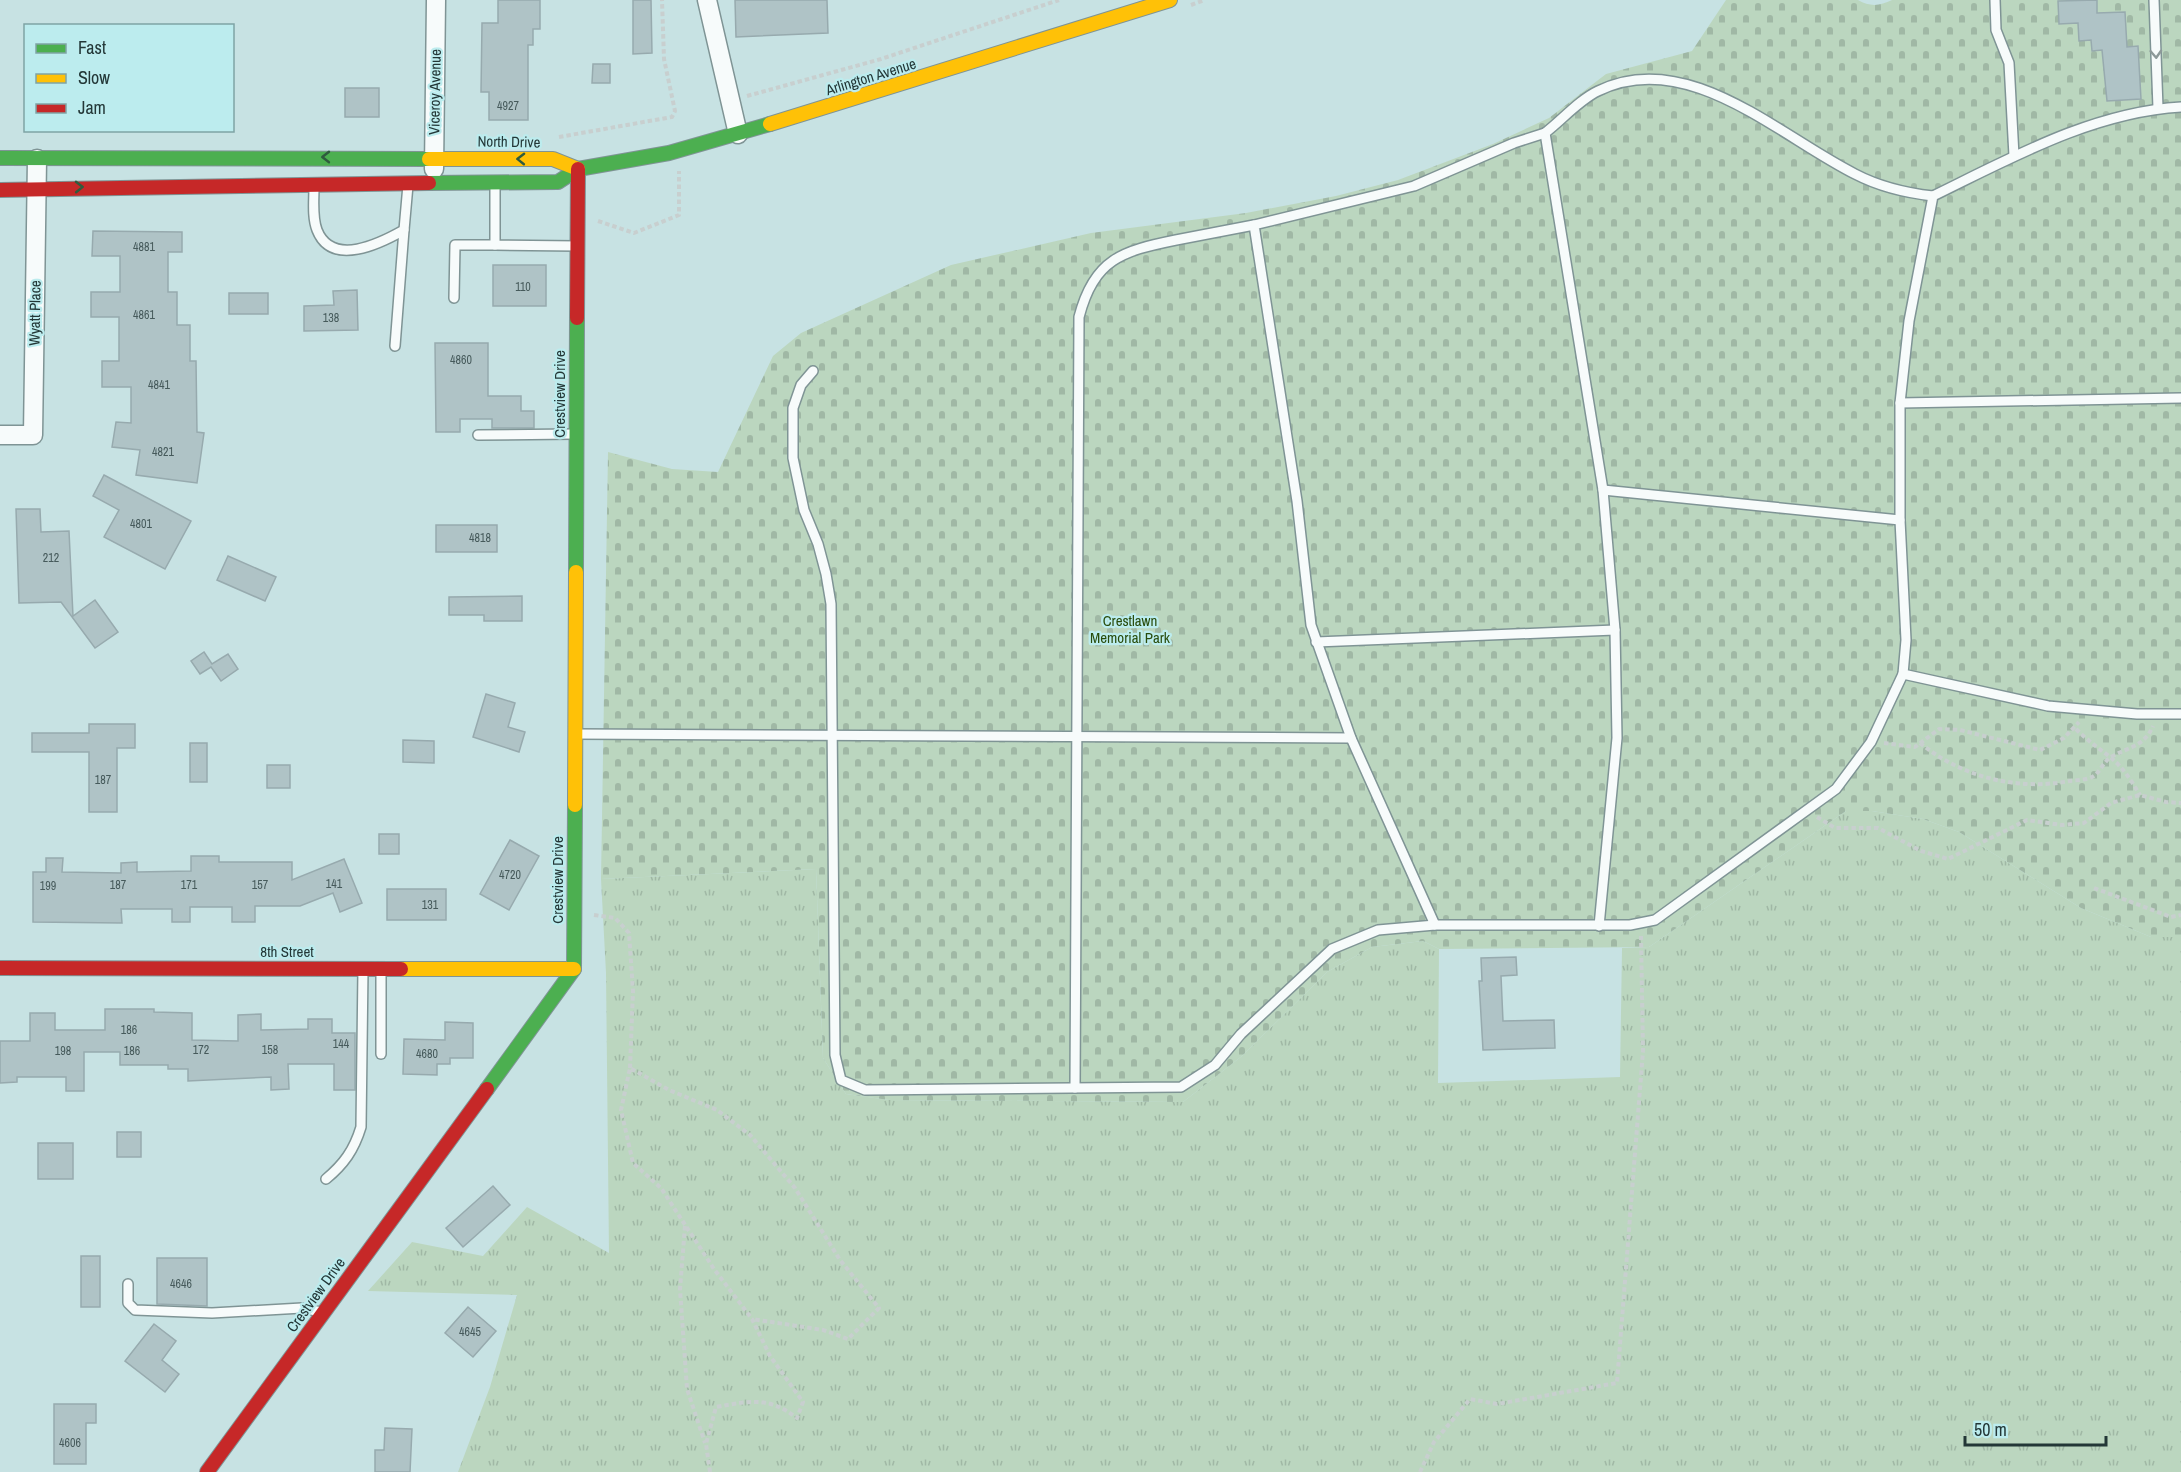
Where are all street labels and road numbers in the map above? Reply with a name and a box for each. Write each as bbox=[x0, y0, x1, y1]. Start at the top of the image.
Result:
street label: Viceroy Avenue bbox=[423, 49, 446, 135]
street label: Arlington Avenue bbox=[822, 53, 919, 101]
street label: North Drive bbox=[477, 130, 541, 153]
street label: Wyatt Place bbox=[23, 280, 46, 346]
street label: Crestview Drive bbox=[549, 350, 570, 438]
street label: Crestview Drive bbox=[547, 836, 568, 924]
street label: 8th Street bbox=[260, 941, 314, 962]
street label: Crestview Drive bbox=[281, 1253, 350, 1336]

